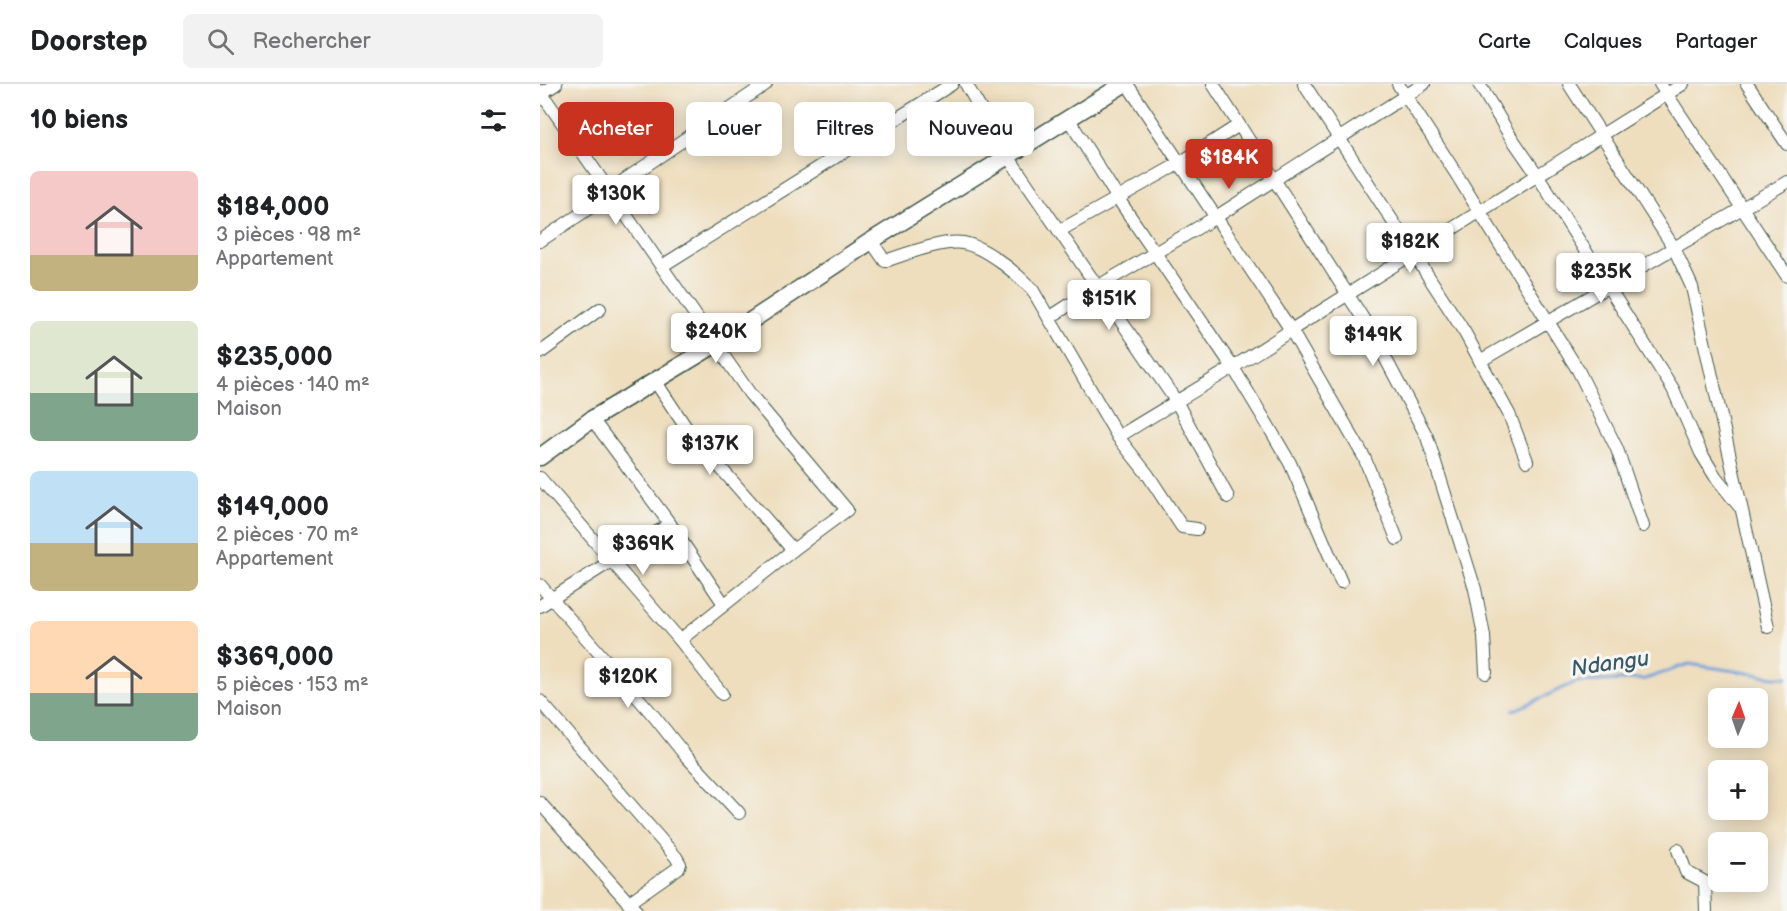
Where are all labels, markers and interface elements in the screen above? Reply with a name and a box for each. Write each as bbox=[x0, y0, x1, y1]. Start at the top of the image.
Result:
search box bbox=[183, 14, 603, 68]
text: Doorstep bbox=[30, 25, 147, 58]
icon: search bbox=[204, 25, 237, 58]
text: Rechercher bbox=[252, 28, 370, 55]
text: Carte bbox=[1478, 29, 1531, 54]
text: Calques bbox=[1564, 29, 1642, 54]
text: Partager bbox=[1675, 29, 1757, 54]
chip: Acheter bbox=[558, 102, 674, 156]
chip: Louer bbox=[686, 102, 782, 156]
chip: Filtres bbox=[794, 102, 895, 156]
chip: Nouveau bbox=[907, 102, 1034, 156]
icon: filters bbox=[477, 104, 510, 137]
text: 10 biens bbox=[30, 105, 128, 136]
pin: $184K bbox=[1187, 139, 1271, 190]
text: $184K bbox=[1200, 146, 1259, 170]
pin: $130K bbox=[574, 175, 658, 226]
text: $130K bbox=[586, 182, 646, 206]
text: $184,000 bbox=[216, 192, 329, 223]
icon: home bbox=[78, 195, 150, 267]
text: 3 pièces · 98 m² bbox=[216, 223, 361, 247]
pin: $182K bbox=[1368, 223, 1452, 274]
text: $182K bbox=[1380, 230, 1440, 254]
text: Appartement bbox=[216, 247, 333, 271]
pin: $235K bbox=[1559, 253, 1643, 304]
text: $235K bbox=[1570, 260, 1632, 284]
pin: $151K bbox=[1067, 280, 1151, 331]
text: $151K bbox=[1081, 287, 1137, 311]
pin: $240K bbox=[674, 313, 758, 364]
pin: $149K bbox=[1331, 316, 1415, 367]
text: $240K bbox=[685, 320, 747, 344]
text: $149K bbox=[1344, 323, 1402, 347]
text: $235,000 bbox=[216, 342, 333, 373]
icon: home bbox=[78, 345, 150, 417]
text: 4 pièces · 140 m² bbox=[216, 373, 370, 397]
text: Maison bbox=[216, 397, 282, 421]
pin: $137K bbox=[668, 425, 752, 476]
text: $137K bbox=[681, 432, 739, 456]
text: $149,000 bbox=[216, 492, 329, 523]
icon: home bbox=[78, 495, 150, 567]
text: 2 pièces · 70 m² bbox=[216, 523, 359, 547]
pin: $369K bbox=[601, 525, 685, 576]
text: $369K bbox=[612, 532, 674, 556]
text: Appartement bbox=[216, 547, 333, 571]
text: $369,000 bbox=[216, 642, 334, 673]
icon: home bbox=[78, 645, 150, 717]
water label: Ndangu bbox=[1569, 645, 1651, 683]
pin: $120K bbox=[586, 658, 670, 709]
text: $120K bbox=[598, 665, 658, 689]
text: 5 pièces · 153 m² bbox=[216, 673, 369, 697]
north arrow bbox=[1708, 688, 1768, 748]
map controls bbox=[1708, 688, 1768, 892]
text: Maison bbox=[216, 697, 282, 721]
button: + bbox=[1708, 760, 1768, 820]
button: − bbox=[1708, 832, 1768, 892]

